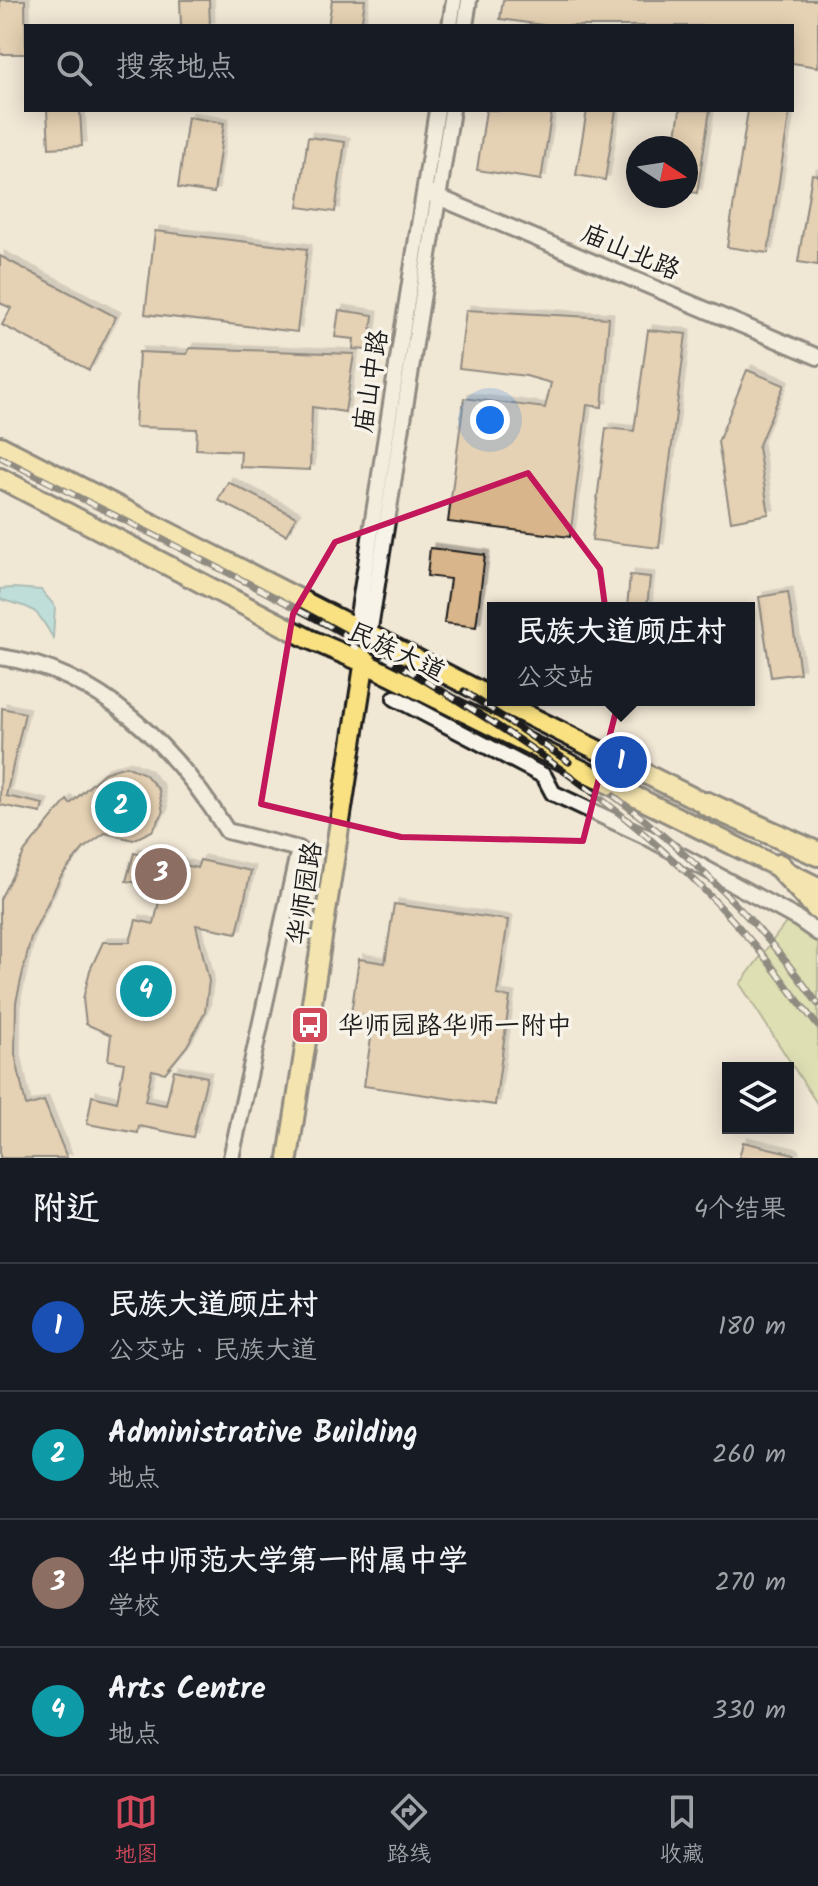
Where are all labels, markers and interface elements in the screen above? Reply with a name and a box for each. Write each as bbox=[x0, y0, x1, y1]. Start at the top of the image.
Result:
search box bbox=[24, 24, 794, 112]
text: 搜索地点 bbox=[116, 44, 236, 92]
icon: search bbox=[52, 46, 96, 90]
north arrow bbox=[626, 136, 698, 208]
street label: 庙山北路 bbox=[574, 213, 686, 292]
street label: 庙山中路 bbox=[343, 327, 401, 436]
your location bbox=[470, 400, 510, 440]
popup bbox=[487, 602, 755, 706]
text: 民族大道顾庄村 bbox=[516, 609, 726, 657]
street label: 民族大道 bbox=[340, 612, 452, 694]
text: 公交站 bbox=[516, 657, 594, 699]
pin: 1 bbox=[595, 732, 647, 792]
pin: 2 bbox=[95, 777, 147, 837]
street label: 华师园路 bbox=[277, 839, 335, 948]
pin: 3 bbox=[135, 844, 187, 904]
pin: 4 bbox=[120, 961, 172, 1021]
bus stop icon: 华师园路华师一附中 bbox=[289, 1004, 331, 1046]
place label: 华师园路华师一附中 bbox=[338, 1006, 572, 1048]
map controls bbox=[722, 1062, 794, 1134]
button: layers bbox=[722, 1062, 794, 1134]
text: 附近 bbox=[32, 1183, 100, 1237]
text: 4个结果 bbox=[694, 1189, 786, 1231]
text: 民族大道顾庄村 bbox=[108, 1282, 318, 1330]
text: 1 bbox=[54, 1306, 62, 1348]
text: 180 m bbox=[718, 1306, 786, 1348]
text: 公交站 · 民族大道 bbox=[108, 1330, 317, 1372]
text: Administrative Building bbox=[108, 1410, 418, 1458]
text: 2 bbox=[50, 1434, 66, 1476]
text: 260 m bbox=[712, 1434, 786, 1476]
text: 地点 bbox=[108, 1458, 160, 1500]
text: 华中师范大学第一附属中学 bbox=[108, 1538, 468, 1586]
text: 3 bbox=[51, 1562, 65, 1604]
text: 270 m bbox=[715, 1562, 786, 1604]
text: 学校 bbox=[108, 1586, 160, 1628]
text: Arts Centre bbox=[108, 1666, 266, 1714]
text: 4 bbox=[51, 1690, 65, 1732]
text: 330 m bbox=[712, 1690, 786, 1732]
text: 地点 bbox=[108, 1714, 160, 1756]
tab: 地图 bbox=[114, 1790, 158, 1873]
tab: 路线 bbox=[387, 1790, 431, 1873]
tab: 收藏 bbox=[660, 1790, 704, 1873]

